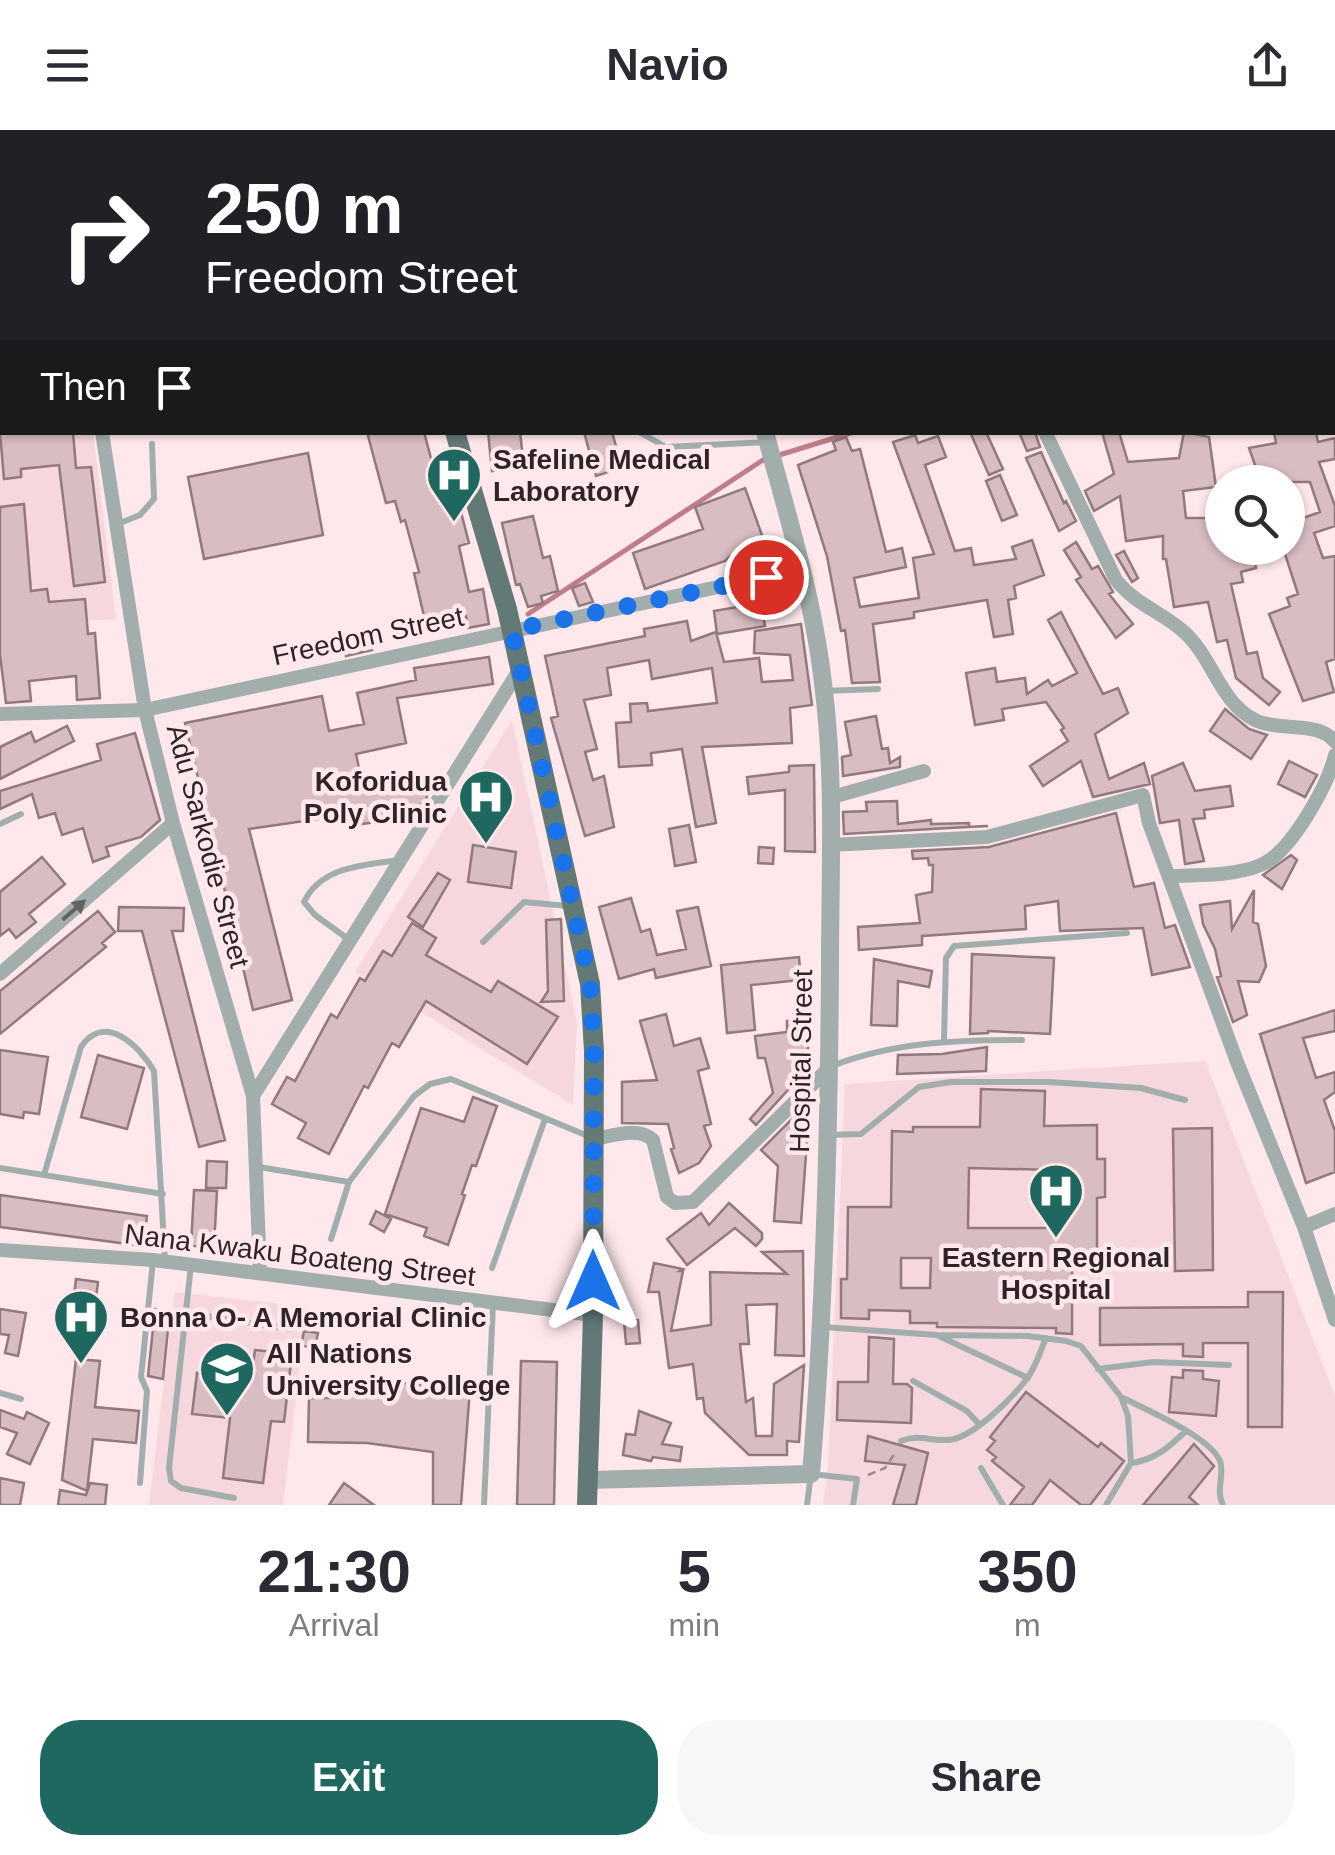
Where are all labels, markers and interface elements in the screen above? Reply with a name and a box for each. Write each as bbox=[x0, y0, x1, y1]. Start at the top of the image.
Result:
icon: menu bbox=[40, 38, 95, 93]
icon: share bbox=[1240, 38, 1295, 93]
text: Navio bbox=[606, 39, 729, 90]
icon: right bbox=[40, 170, 170, 300]
text: 250 m bbox=[205, 170, 403, 248]
text: Freedom Street bbox=[205, 252, 518, 303]
icon: arrive bbox=[147, 360, 202, 415]
text: Then bbox=[40, 366, 127, 408]
place label: Safeline Medical Laboratory bbox=[493, 444, 711, 507]
hospital icon: Safeline Medical Laboratory bbox=[424, 445, 484, 524]
map controls bbox=[1205, 465, 1305, 565]
button: search bbox=[1205, 465, 1305, 565]
pin bbox=[724, 535, 809, 620]
icon: arrive bbox=[739, 550, 794, 605]
street label: Freedom Street bbox=[270, 601, 467, 671]
street label: Adu Sarkodie Street bbox=[161, 721, 255, 971]
place label: Koforidua Poly Clinic bbox=[304, 766, 447, 829]
hospital icon: Koforidua Poly Clinic bbox=[456, 767, 516, 846]
one-way arrow bbox=[61, 899, 86, 921]
street label: Hospital Street bbox=[784, 969, 818, 1153]
hospital icon: Eastern Regional Hospital bbox=[1026, 1161, 1086, 1240]
street label: Nana Kwaku Boateng Street bbox=[123, 1218, 477, 1292]
position arrow bbox=[541, 1229, 645, 1333]
place label: Eastern Regional Hospital bbox=[942, 1242, 1170, 1305]
hospital icon: Bonna O- A Memorial Clinic bbox=[51, 1287, 111, 1366]
place label: Bonna O- A Memorial Clinic bbox=[120, 1302, 487, 1333]
place label: All Nations University College bbox=[266, 1338, 510, 1401]
school or university icon: All Nations University College bbox=[197, 1339, 257, 1418]
text: 21:30 bbox=[257, 1538, 411, 1605]
text: 5 bbox=[677, 1538, 711, 1605]
text: 350 bbox=[977, 1538, 1078, 1605]
text: Arrival bbox=[289, 1607, 380, 1643]
text: min bbox=[668, 1607, 720, 1643]
text: m bbox=[1014, 1607, 1041, 1643]
button: Exit bbox=[40, 1720, 658, 1835]
button: Share bbox=[678, 1720, 1295, 1835]

